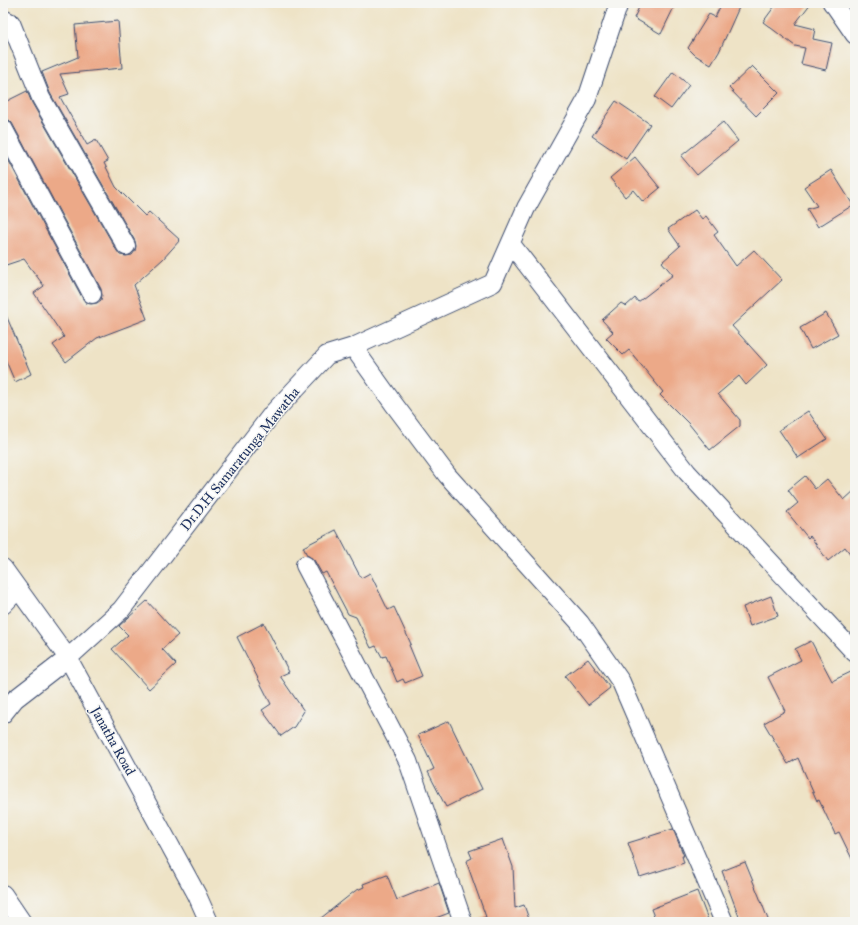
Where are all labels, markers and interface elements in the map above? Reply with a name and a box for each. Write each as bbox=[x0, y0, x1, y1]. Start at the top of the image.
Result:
street label: Dr.D.H Samaratunga Mawatha bbox=[177, 384, 303, 534]
street label: Janatha Road bbox=[85, 702, 139, 779]

